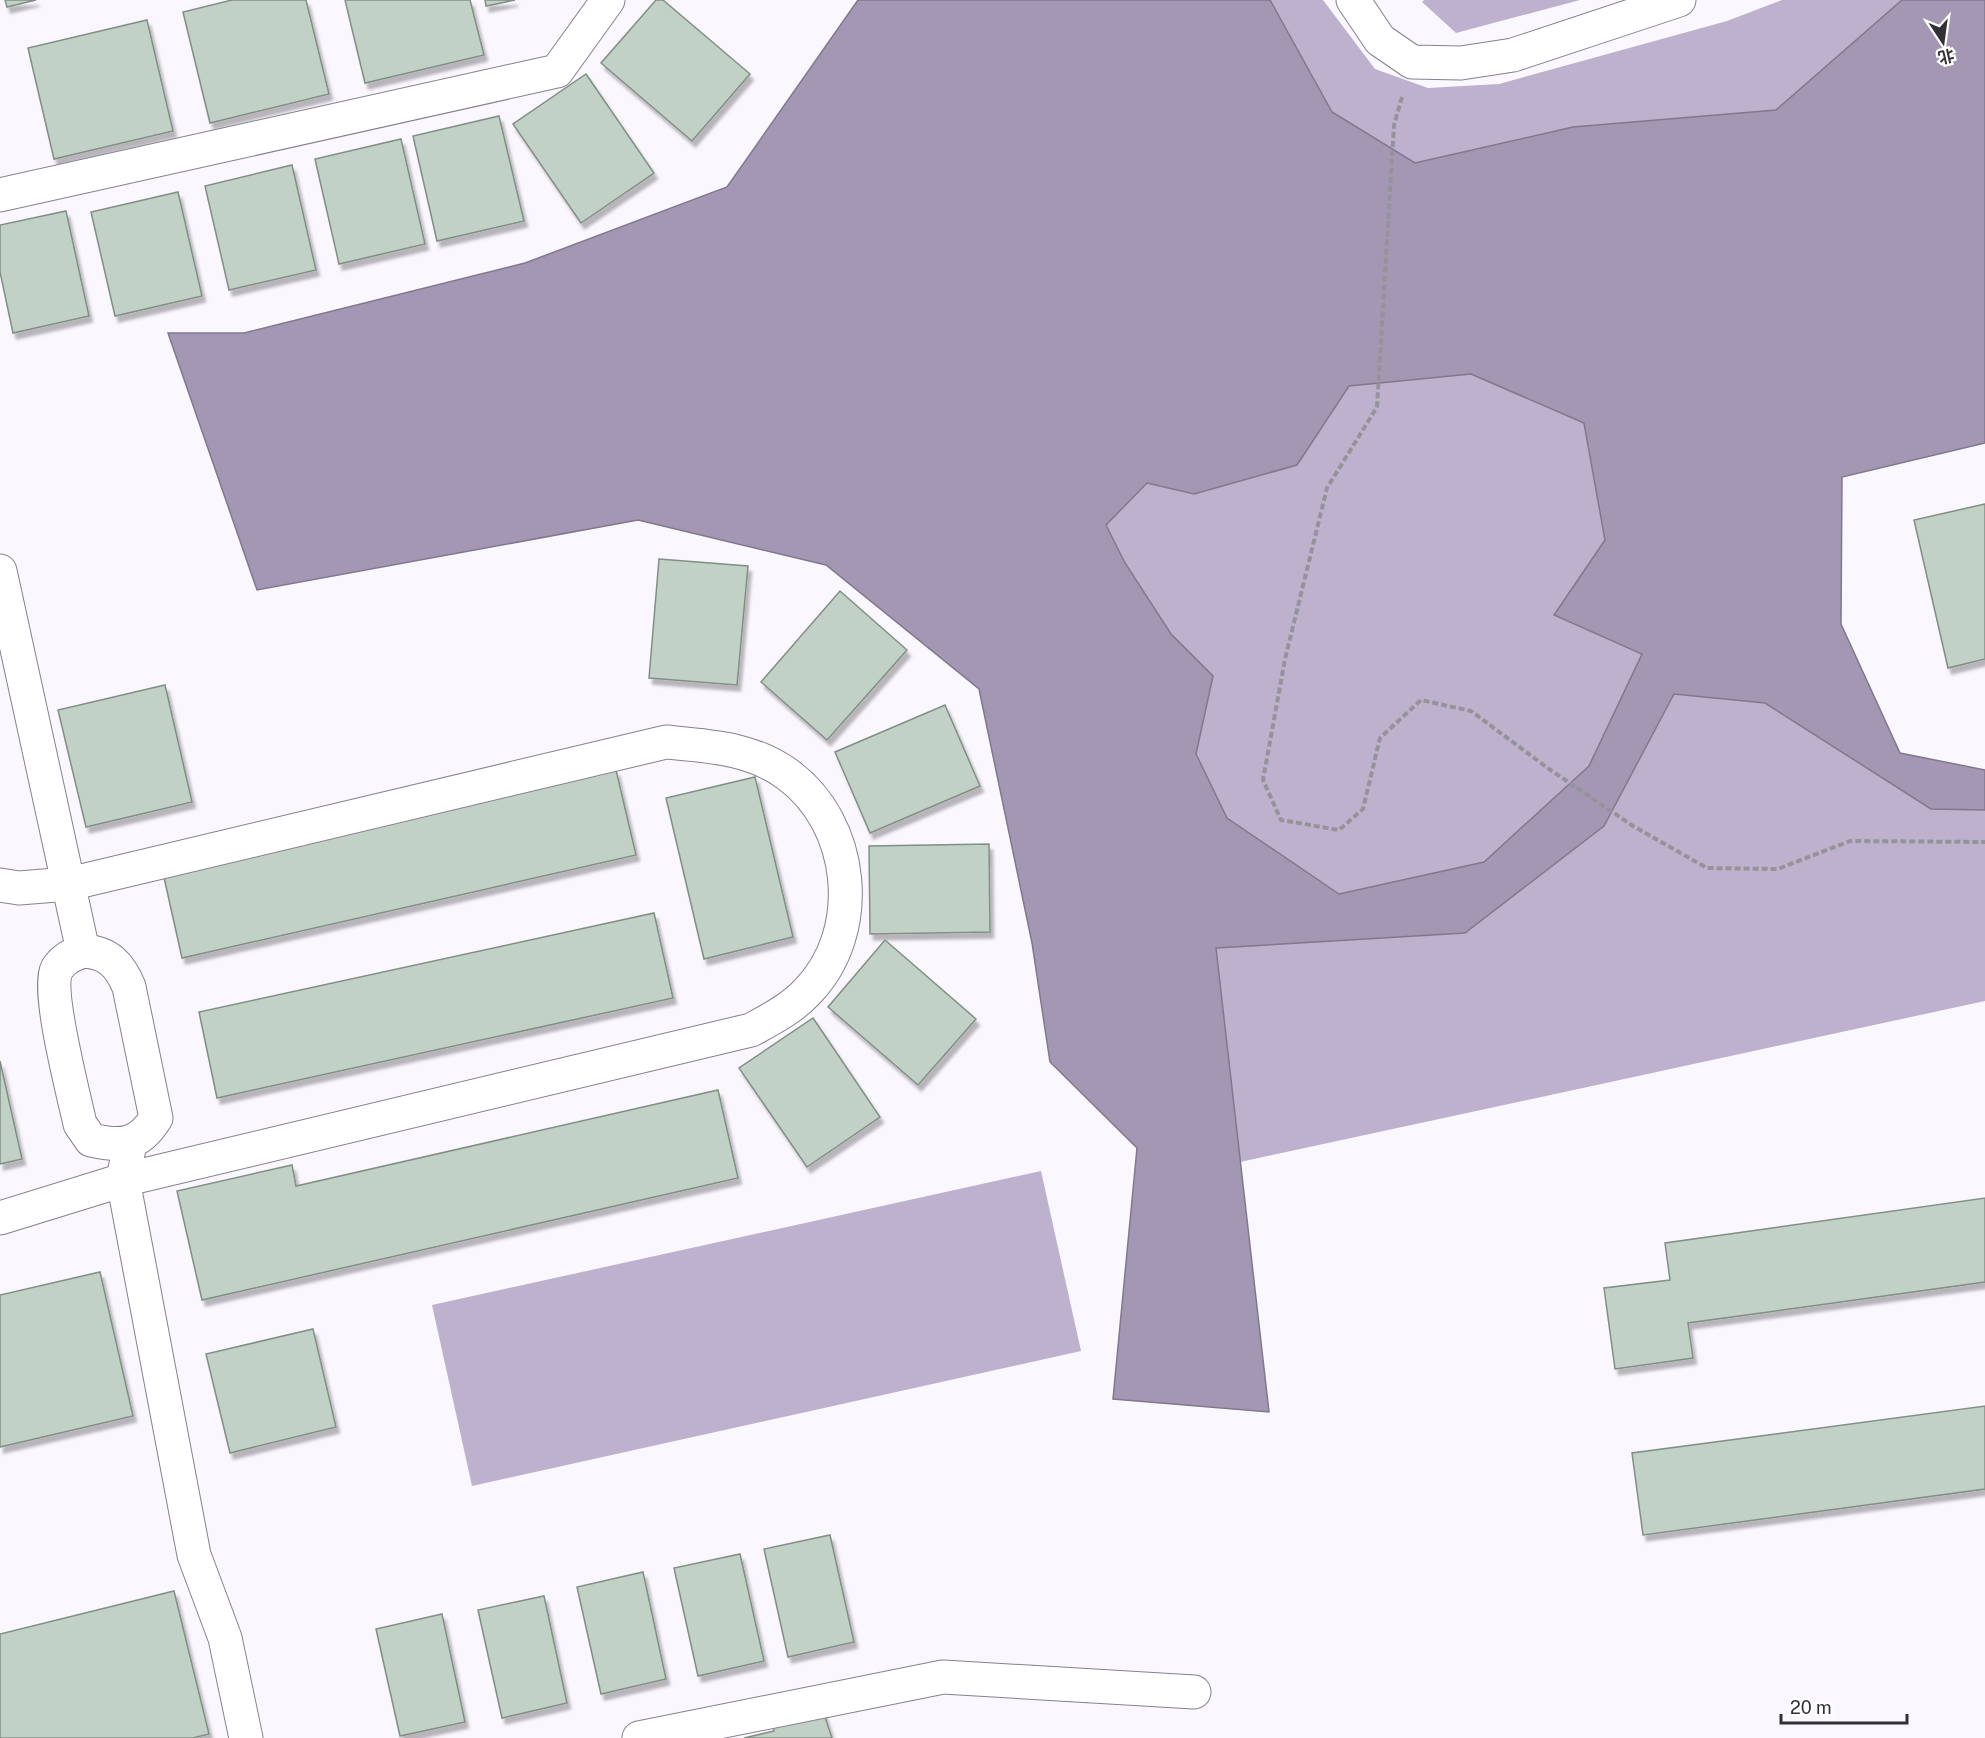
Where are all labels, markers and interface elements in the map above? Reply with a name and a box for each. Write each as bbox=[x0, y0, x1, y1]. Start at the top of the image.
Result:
north arrow bbox=[1913, 12, 1973, 72]
text: 北 bbox=[1936, 45, 1956, 67]
scale bar bbox=[1781, 1687, 1907, 1725]
text: 20 m bbox=[1790, 1697, 1832, 1718]

